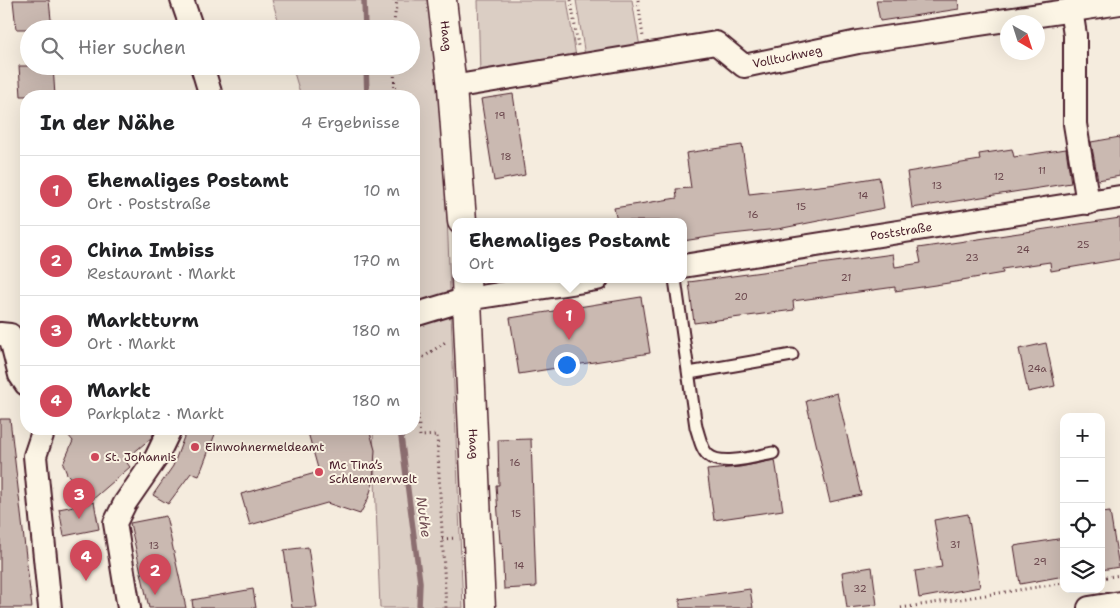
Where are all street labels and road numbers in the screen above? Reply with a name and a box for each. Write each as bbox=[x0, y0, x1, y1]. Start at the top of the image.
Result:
street label: Haag bbox=[436, 20, 456, 52]
street label: Volltuchweg bbox=[751, 42, 823, 72]
street label: Poststraße bbox=[869, 219, 934, 244]
street label: Haag bbox=[465, 428, 482, 460]

